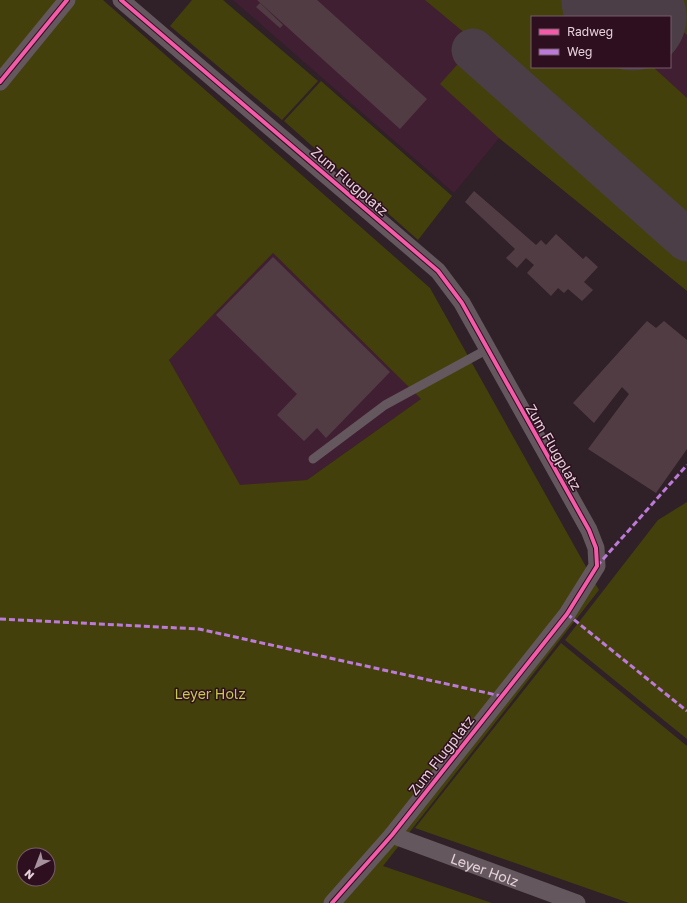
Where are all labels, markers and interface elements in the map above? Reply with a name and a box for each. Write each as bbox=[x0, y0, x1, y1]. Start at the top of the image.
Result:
legend bbox=[531, 16, 671, 68]
text: Radweg bbox=[567, 24, 613, 39]
text: Weg bbox=[567, 44, 592, 59]
street label: Zum Flugplatz bbox=[308, 143, 392, 219]
street label: Zum Flugplatz bbox=[523, 401, 585, 493]
park label: Leyer Holz bbox=[174, 685, 246, 702]
street label: Zum Flugplatz bbox=[405, 712, 477, 798]
north arrow bbox=[16, 847, 56, 887]
street label: Leyer Holz bbox=[449, 849, 521, 889]
text: N bbox=[22, 867, 36, 882]

